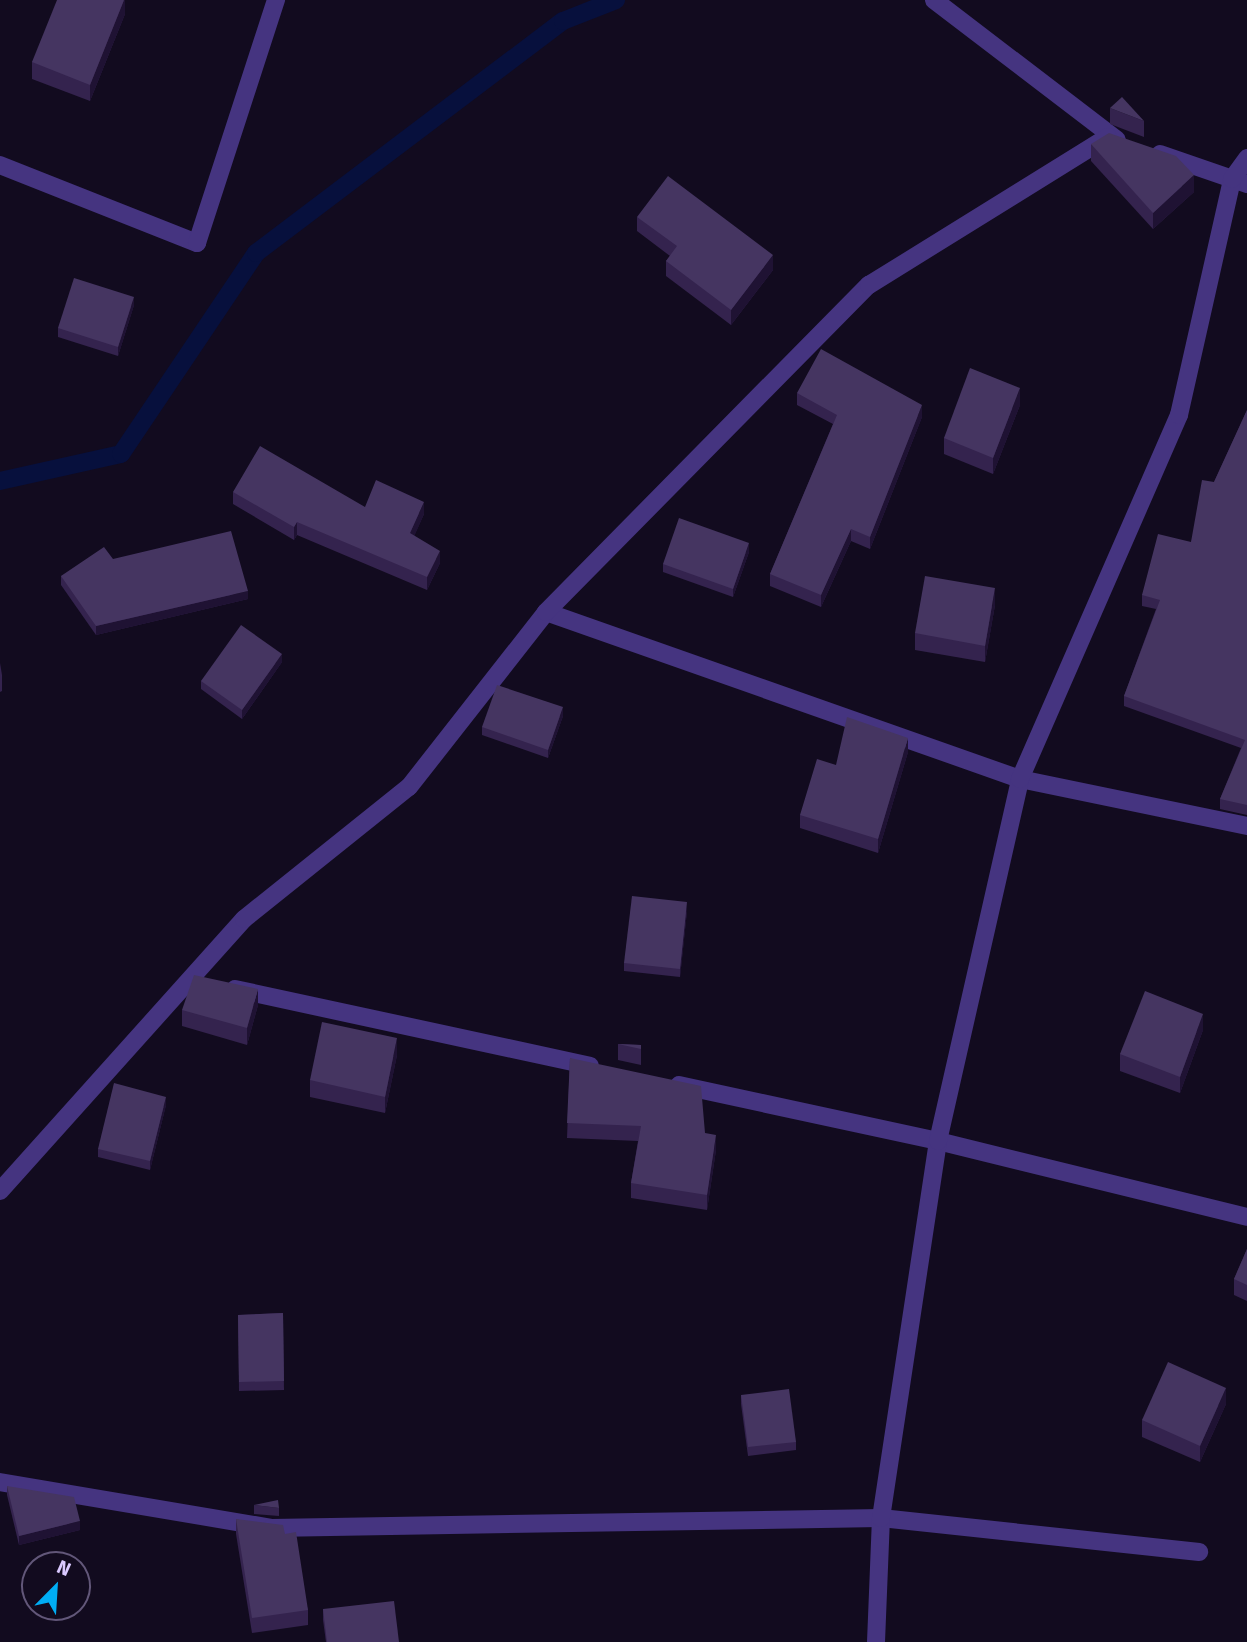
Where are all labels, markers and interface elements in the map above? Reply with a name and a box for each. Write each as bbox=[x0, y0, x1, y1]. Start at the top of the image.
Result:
north arrow bbox=[21, 1551, 91, 1621]
text: N bbox=[53, 1555, 74, 1581]

